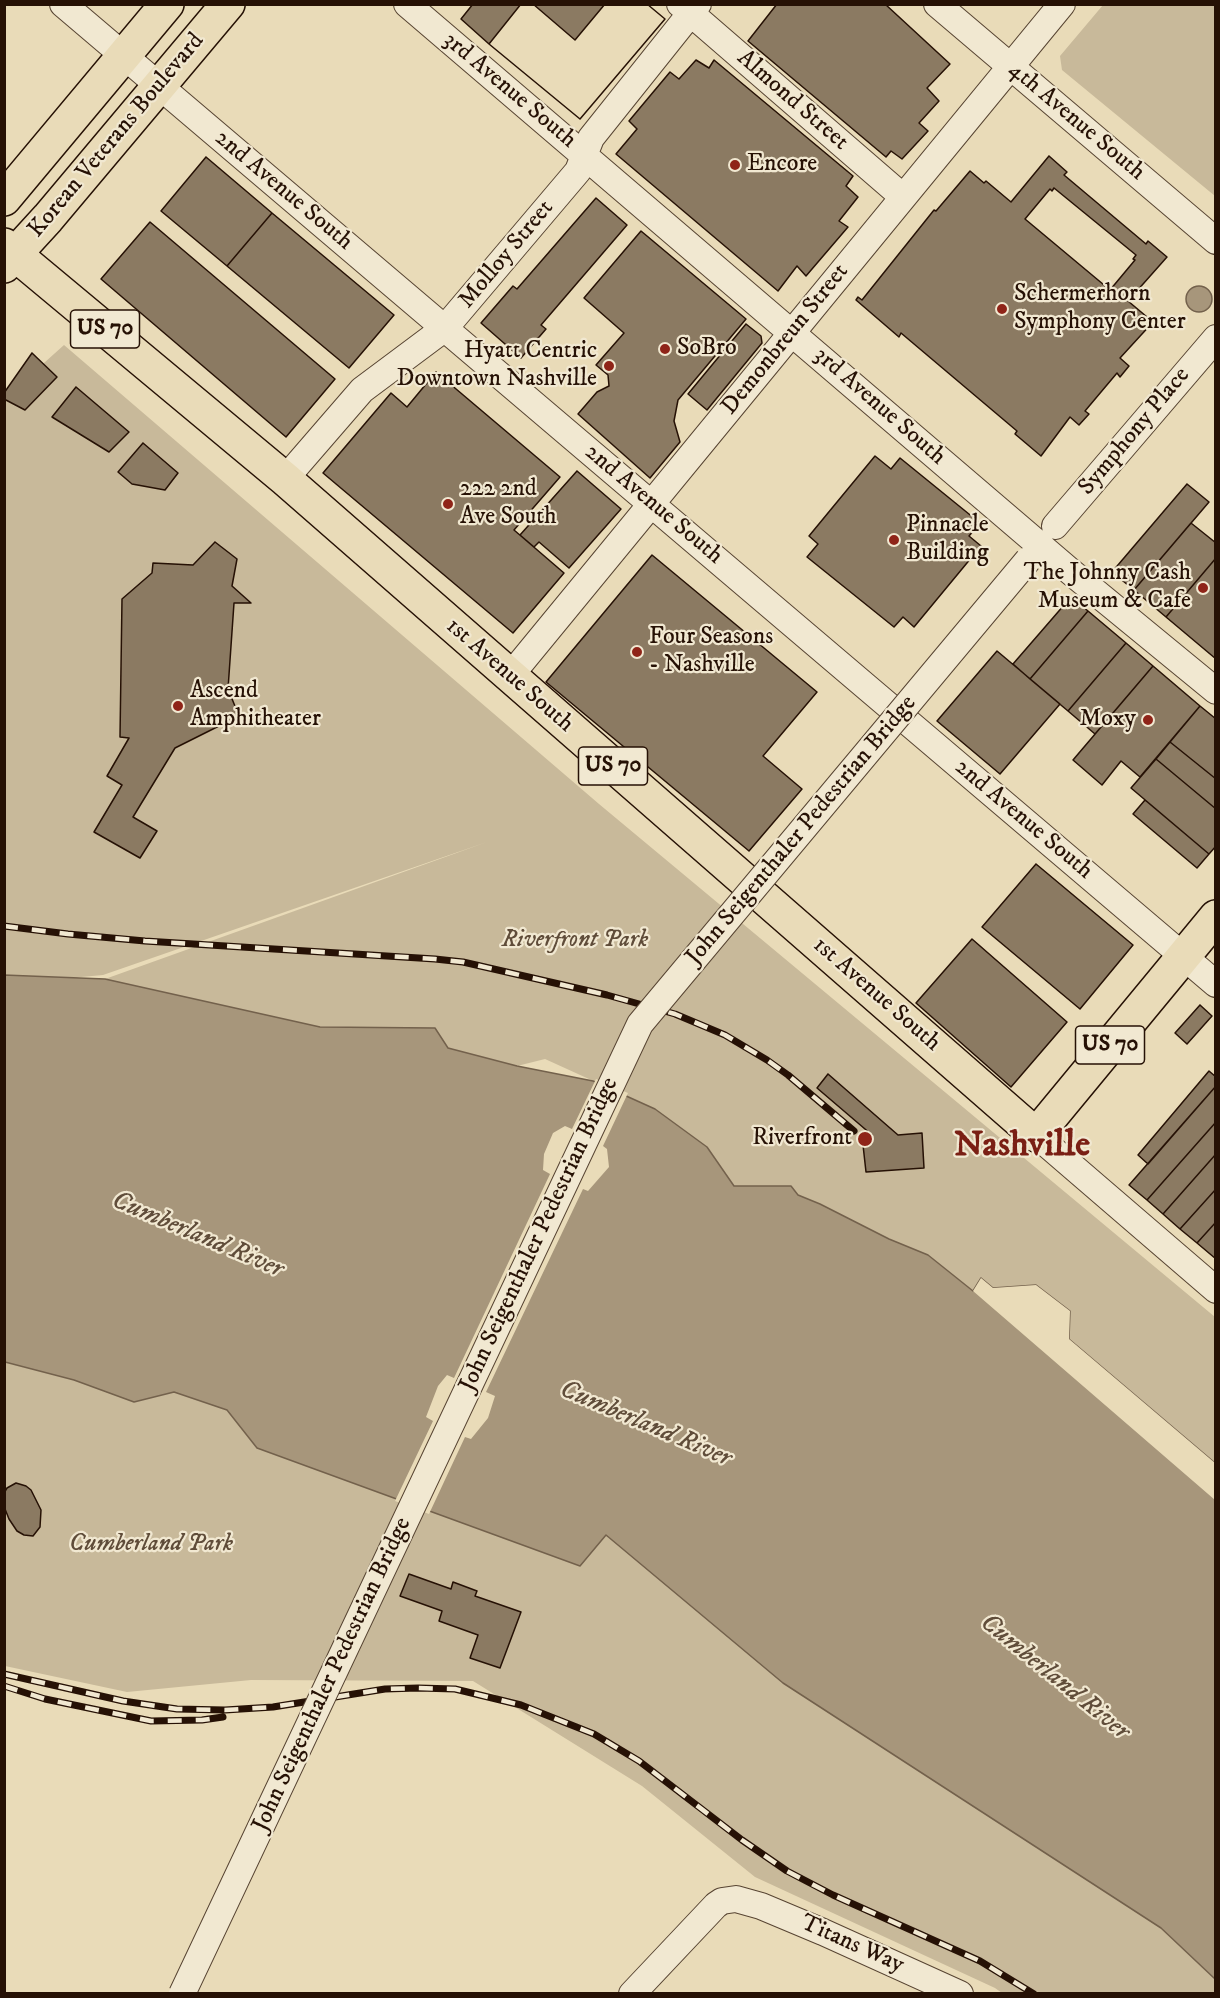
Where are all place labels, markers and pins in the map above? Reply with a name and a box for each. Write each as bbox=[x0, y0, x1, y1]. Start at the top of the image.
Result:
place label: Encore bbox=[747, 151, 817, 179]
marker: Encore bbox=[728, 158, 742, 172]
place label: Schermerhorn Symphony Center bbox=[1014, 281, 1186, 337]
marker: Schermerhorn Symphony Center bbox=[995, 302, 1009, 316]
place label: SoBro bbox=[677, 335, 737, 363]
place label: Hyatt Centric Downtown Nashville bbox=[397, 338, 597, 394]
marker: SoBro bbox=[658, 342, 672, 356]
marker: Hyatt Centric Downtown Nashville bbox=[602, 359, 616, 373]
place label: 222 2nd Ave South bbox=[460, 476, 557, 532]
marker: 222 2nd Ave South bbox=[441, 497, 455, 511]
place label: Pinnacle Building bbox=[906, 512, 989, 568]
marker: Pinnacle Building bbox=[887, 533, 901, 547]
place label: The Johnny Cash Museum & Cafe bbox=[1024, 560, 1191, 616]
marker: The Johnny Cash Museum & Cafe bbox=[1196, 581, 1210, 595]
place label: Four Seasons - Nashville bbox=[649, 624, 773, 680]
marker: Four Seasons - Nashville bbox=[630, 645, 644, 659]
place label: Ascend Amphitheater bbox=[190, 678, 321, 734]
marker: Ascend Amphitheater bbox=[171, 699, 185, 713]
place label: Moxy bbox=[1080, 706, 1136, 734]
marker: Moxy bbox=[1141, 713, 1155, 727]
place label: Riverfront bbox=[752, 1125, 852, 1153]
marker: Riverfront bbox=[856, 1130, 874, 1148]

